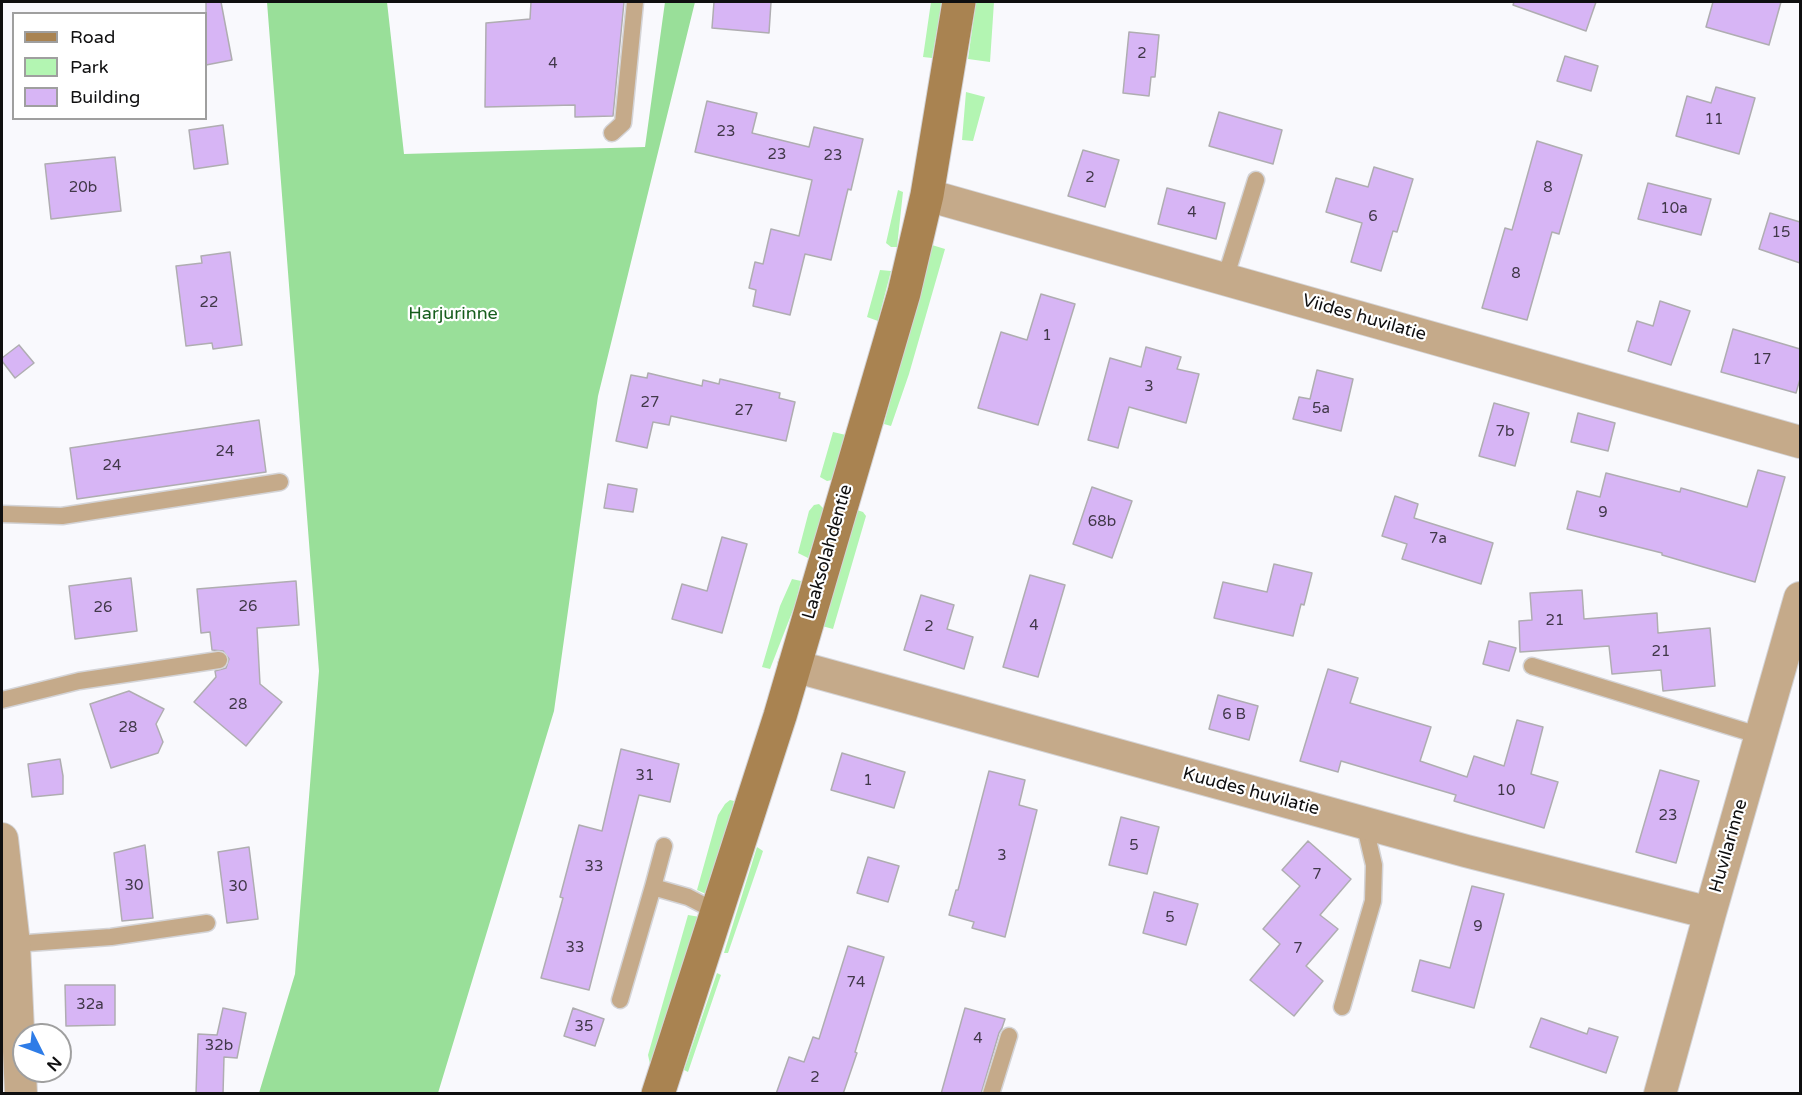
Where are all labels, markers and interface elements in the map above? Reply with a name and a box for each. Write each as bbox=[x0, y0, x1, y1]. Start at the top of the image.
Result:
legend bbox=[12, 12, 207, 120]
text: Road bbox=[70, 26, 115, 48]
house number: 2 bbox=[1137, 45, 1147, 63]
house number: 4 bbox=[548, 55, 558, 73]
text: Park bbox=[70, 56, 108, 78]
text: Building bbox=[70, 86, 140, 108]
house number: 11 bbox=[1705, 111, 1723, 129]
house number: 23 bbox=[717, 123, 735, 141]
house number: 23 bbox=[768, 146, 786, 164]
house number: 23 bbox=[824, 147, 842, 165]
house number: 2 bbox=[1085, 169, 1095, 187]
house number: 20b bbox=[69, 179, 97, 197]
house number: 8 bbox=[1543, 179, 1553, 197]
house number: 10a bbox=[1660, 200, 1688, 218]
house number: 4 bbox=[1187, 204, 1197, 222]
house number: 6 bbox=[1368, 208, 1378, 226]
house number: 15 bbox=[1772, 224, 1790, 242]
house number: 8 bbox=[1511, 265, 1521, 283]
street label: Viides huvilatie bbox=[1300, 290, 1428, 346]
house number: 22 bbox=[200, 294, 218, 312]
park label: Harjurinne bbox=[408, 303, 498, 325]
house number: 1 bbox=[1042, 327, 1052, 345]
house number: 17 bbox=[1753, 351, 1771, 369]
house number: 3 bbox=[1144, 378, 1154, 396]
house number: 27 bbox=[641, 394, 659, 412]
house number: 5a bbox=[1312, 400, 1330, 418]
house number: 27 bbox=[735, 402, 753, 420]
house number: 7b bbox=[1496, 423, 1514, 441]
house number: 24 bbox=[216, 443, 234, 461]
house number: 24 bbox=[103, 457, 121, 475]
street label: Laaksolahdentie bbox=[798, 482, 858, 622]
house number: 9 bbox=[1598, 504, 1608, 522]
house number: 68b bbox=[1088, 513, 1116, 531]
house number: 7a bbox=[1429, 530, 1447, 548]
house number: 26 bbox=[239, 598, 257, 616]
house number: 26 bbox=[94, 599, 112, 617]
house number: 21 bbox=[1546, 612, 1564, 630]
house number: 4 bbox=[1029, 617, 1039, 635]
house number: 2 bbox=[924, 618, 934, 636]
house number: 21 bbox=[1652, 643, 1670, 661]
house number: 28 bbox=[229, 696, 247, 714]
house number: 6 B bbox=[1222, 706, 1246, 724]
house number: 28 bbox=[119, 719, 137, 737]
street label: Kuudes huvilatie bbox=[1180, 763, 1322, 821]
house number: 31 bbox=[636, 767, 654, 785]
house number: 1 bbox=[863, 772, 873, 790]
house number: 10 bbox=[1497, 782, 1515, 800]
street label: Huvilarinne bbox=[1705, 797, 1753, 895]
house number: 23 bbox=[1659, 807, 1677, 825]
house number: 5 bbox=[1129, 837, 1139, 855]
house number: 3 bbox=[997, 847, 1007, 865]
house number: 33 bbox=[585, 858, 603, 876]
house number: 7 bbox=[1312, 866, 1322, 884]
house number: 30 bbox=[125, 877, 143, 895]
house number: 30 bbox=[229, 878, 247, 896]
house number: 5 bbox=[1165, 909, 1175, 927]
house number: 9 bbox=[1473, 918, 1483, 936]
house number: 33 bbox=[566, 939, 584, 957]
house number: 7 bbox=[1293, 940, 1303, 958]
house number: 74 bbox=[847, 974, 865, 992]
house number: 32a bbox=[76, 996, 104, 1014]
house number: 35 bbox=[575, 1018, 593, 1036]
north arrow bbox=[12, 1023, 72, 1083]
house number: 4 bbox=[973, 1030, 983, 1048]
house number: 32b bbox=[205, 1037, 233, 1055]
text: N bbox=[42, 1052, 66, 1075]
house number: 2 bbox=[810, 1069, 820, 1087]

